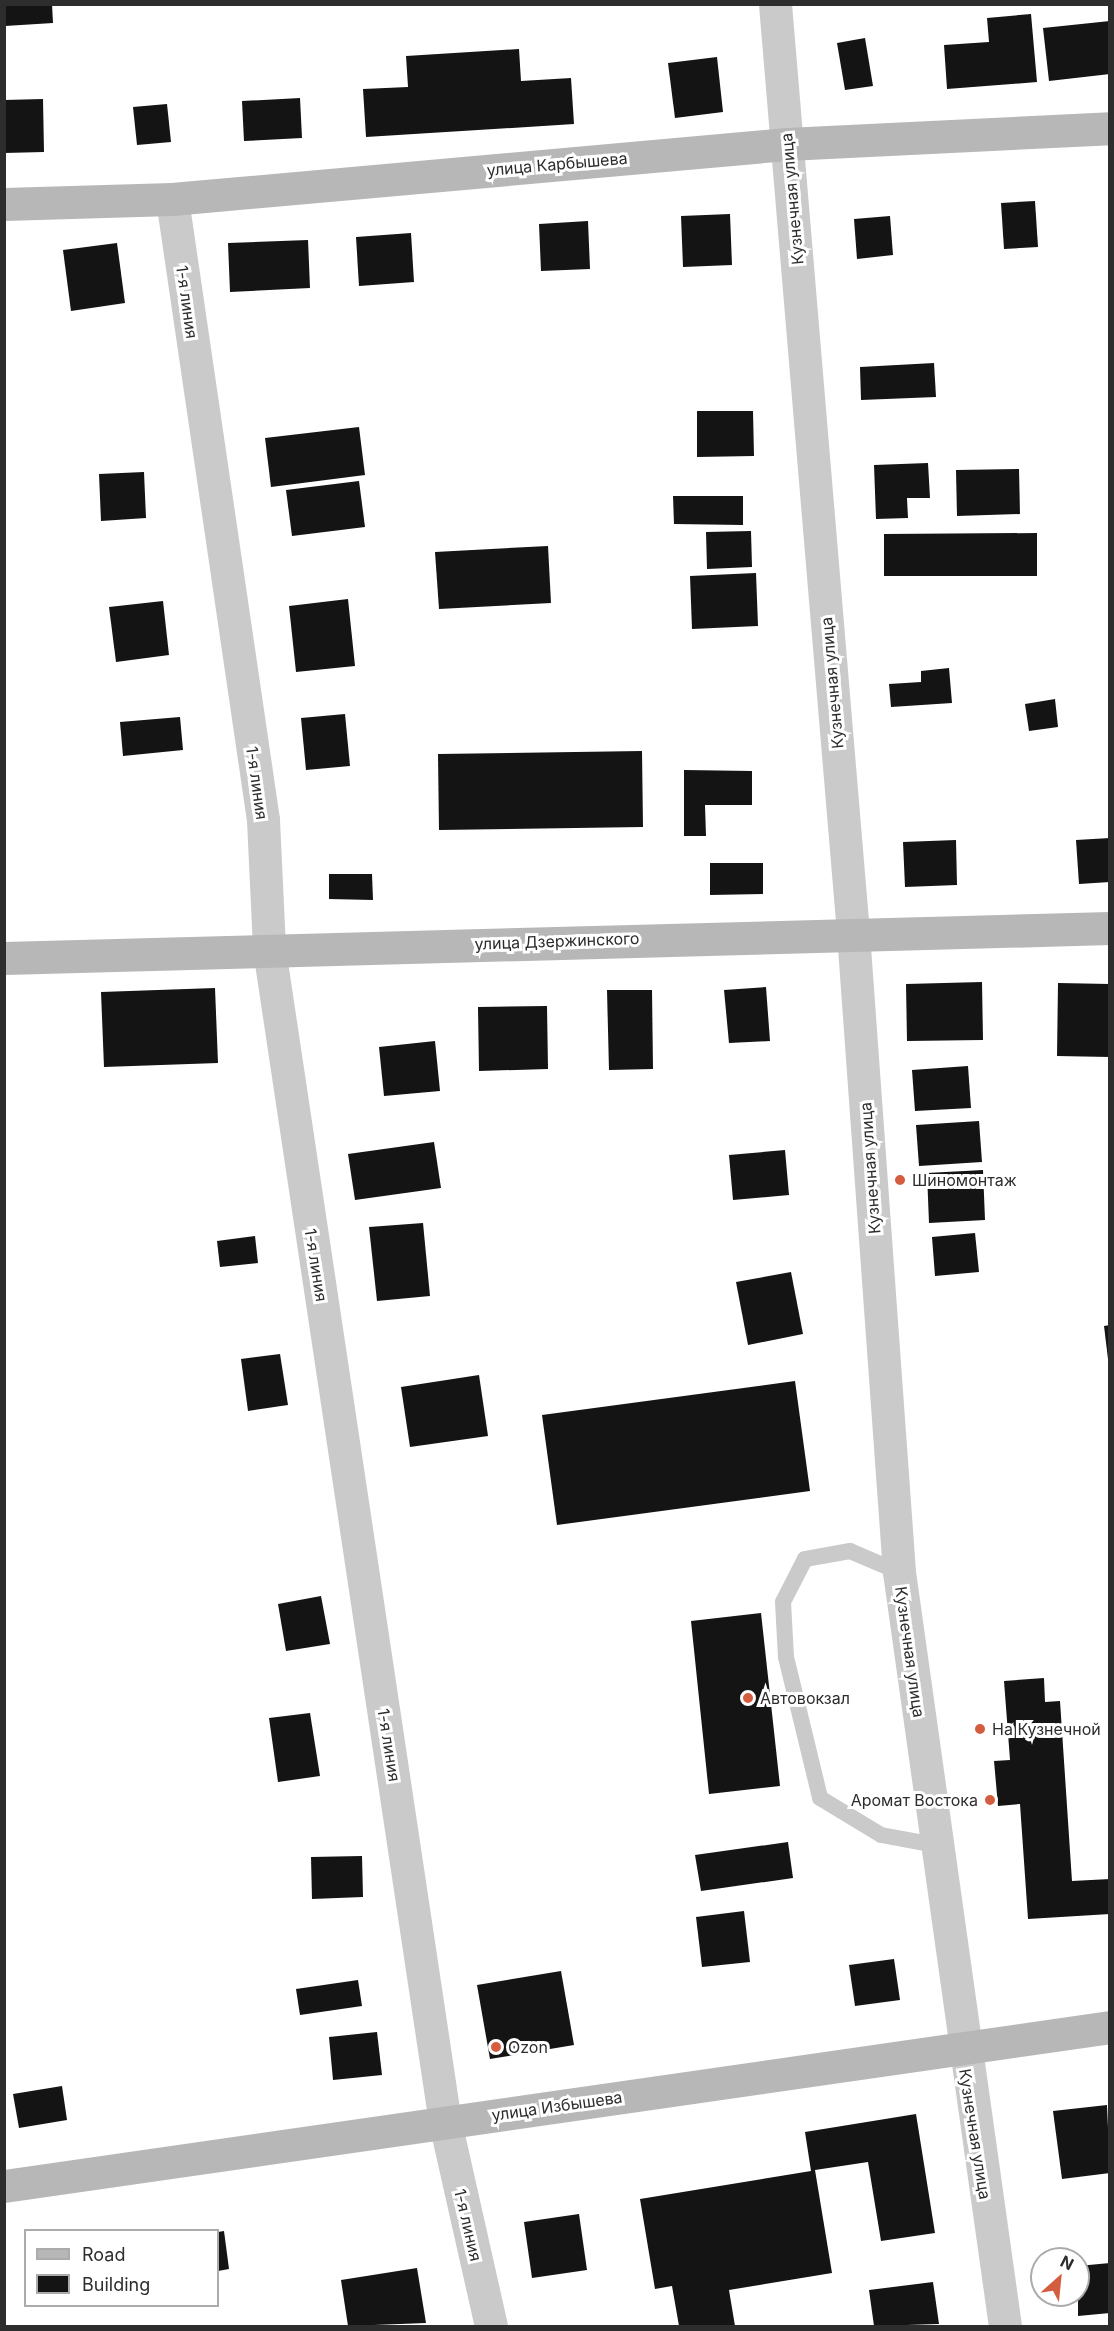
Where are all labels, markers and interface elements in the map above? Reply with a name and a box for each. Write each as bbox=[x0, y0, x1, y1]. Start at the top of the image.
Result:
street label: Кузнечная улица bbox=[777, 132, 807, 266]
street label: улица Карбышева bbox=[486, 148, 628, 180]
street label: 1-я линия bbox=[172, 264, 202, 340]
street label: Кузнечная улица bbox=[817, 616, 847, 750]
street label: 1-я линия bbox=[242, 745, 272, 821]
street label: улица Дзержинского bbox=[474, 929, 640, 953]
street label: Кузнечная улица bbox=[856, 1101, 884, 1235]
place label: Шиномонтаж bbox=[912, 1170, 1017, 1190]
marker: Шиномонтаж bbox=[893, 1173, 907, 1187]
street label: 1-я линия bbox=[301, 1227, 331, 1303]
street label: Кузнечная улица bbox=[891, 1585, 929, 1719]
place label: Автовокзал bbox=[760, 1688, 850, 1708]
marker: Автовокзал bbox=[741, 1691, 755, 1705]
street label: 1-я линия bbox=[374, 1707, 404, 1783]
place label: На Кузнечной bbox=[992, 1719, 1101, 1739]
marker: На Кузнечной bbox=[973, 1722, 987, 1736]
place label: Аромат Востока bbox=[851, 1790, 978, 1810]
marker: Аромат Востока bbox=[983, 1793, 997, 1807]
place label: Ozon bbox=[508, 2037, 548, 2057]
marker: Ozon bbox=[489, 2040, 503, 2054]
street label: Кузнечная улица bbox=[955, 2067, 995, 2201]
street label: улица Избышева bbox=[490, 2087, 624, 2125]
street label: 1-я линия bbox=[450, 2187, 486, 2263]
legend bbox=[24, 2229, 219, 2307]
text: Road bbox=[82, 2244, 125, 2265]
north arrow bbox=[1030, 2247, 1090, 2307]
text: N bbox=[1057, 2251, 1077, 2274]
text: Building bbox=[82, 2274, 150, 2295]

